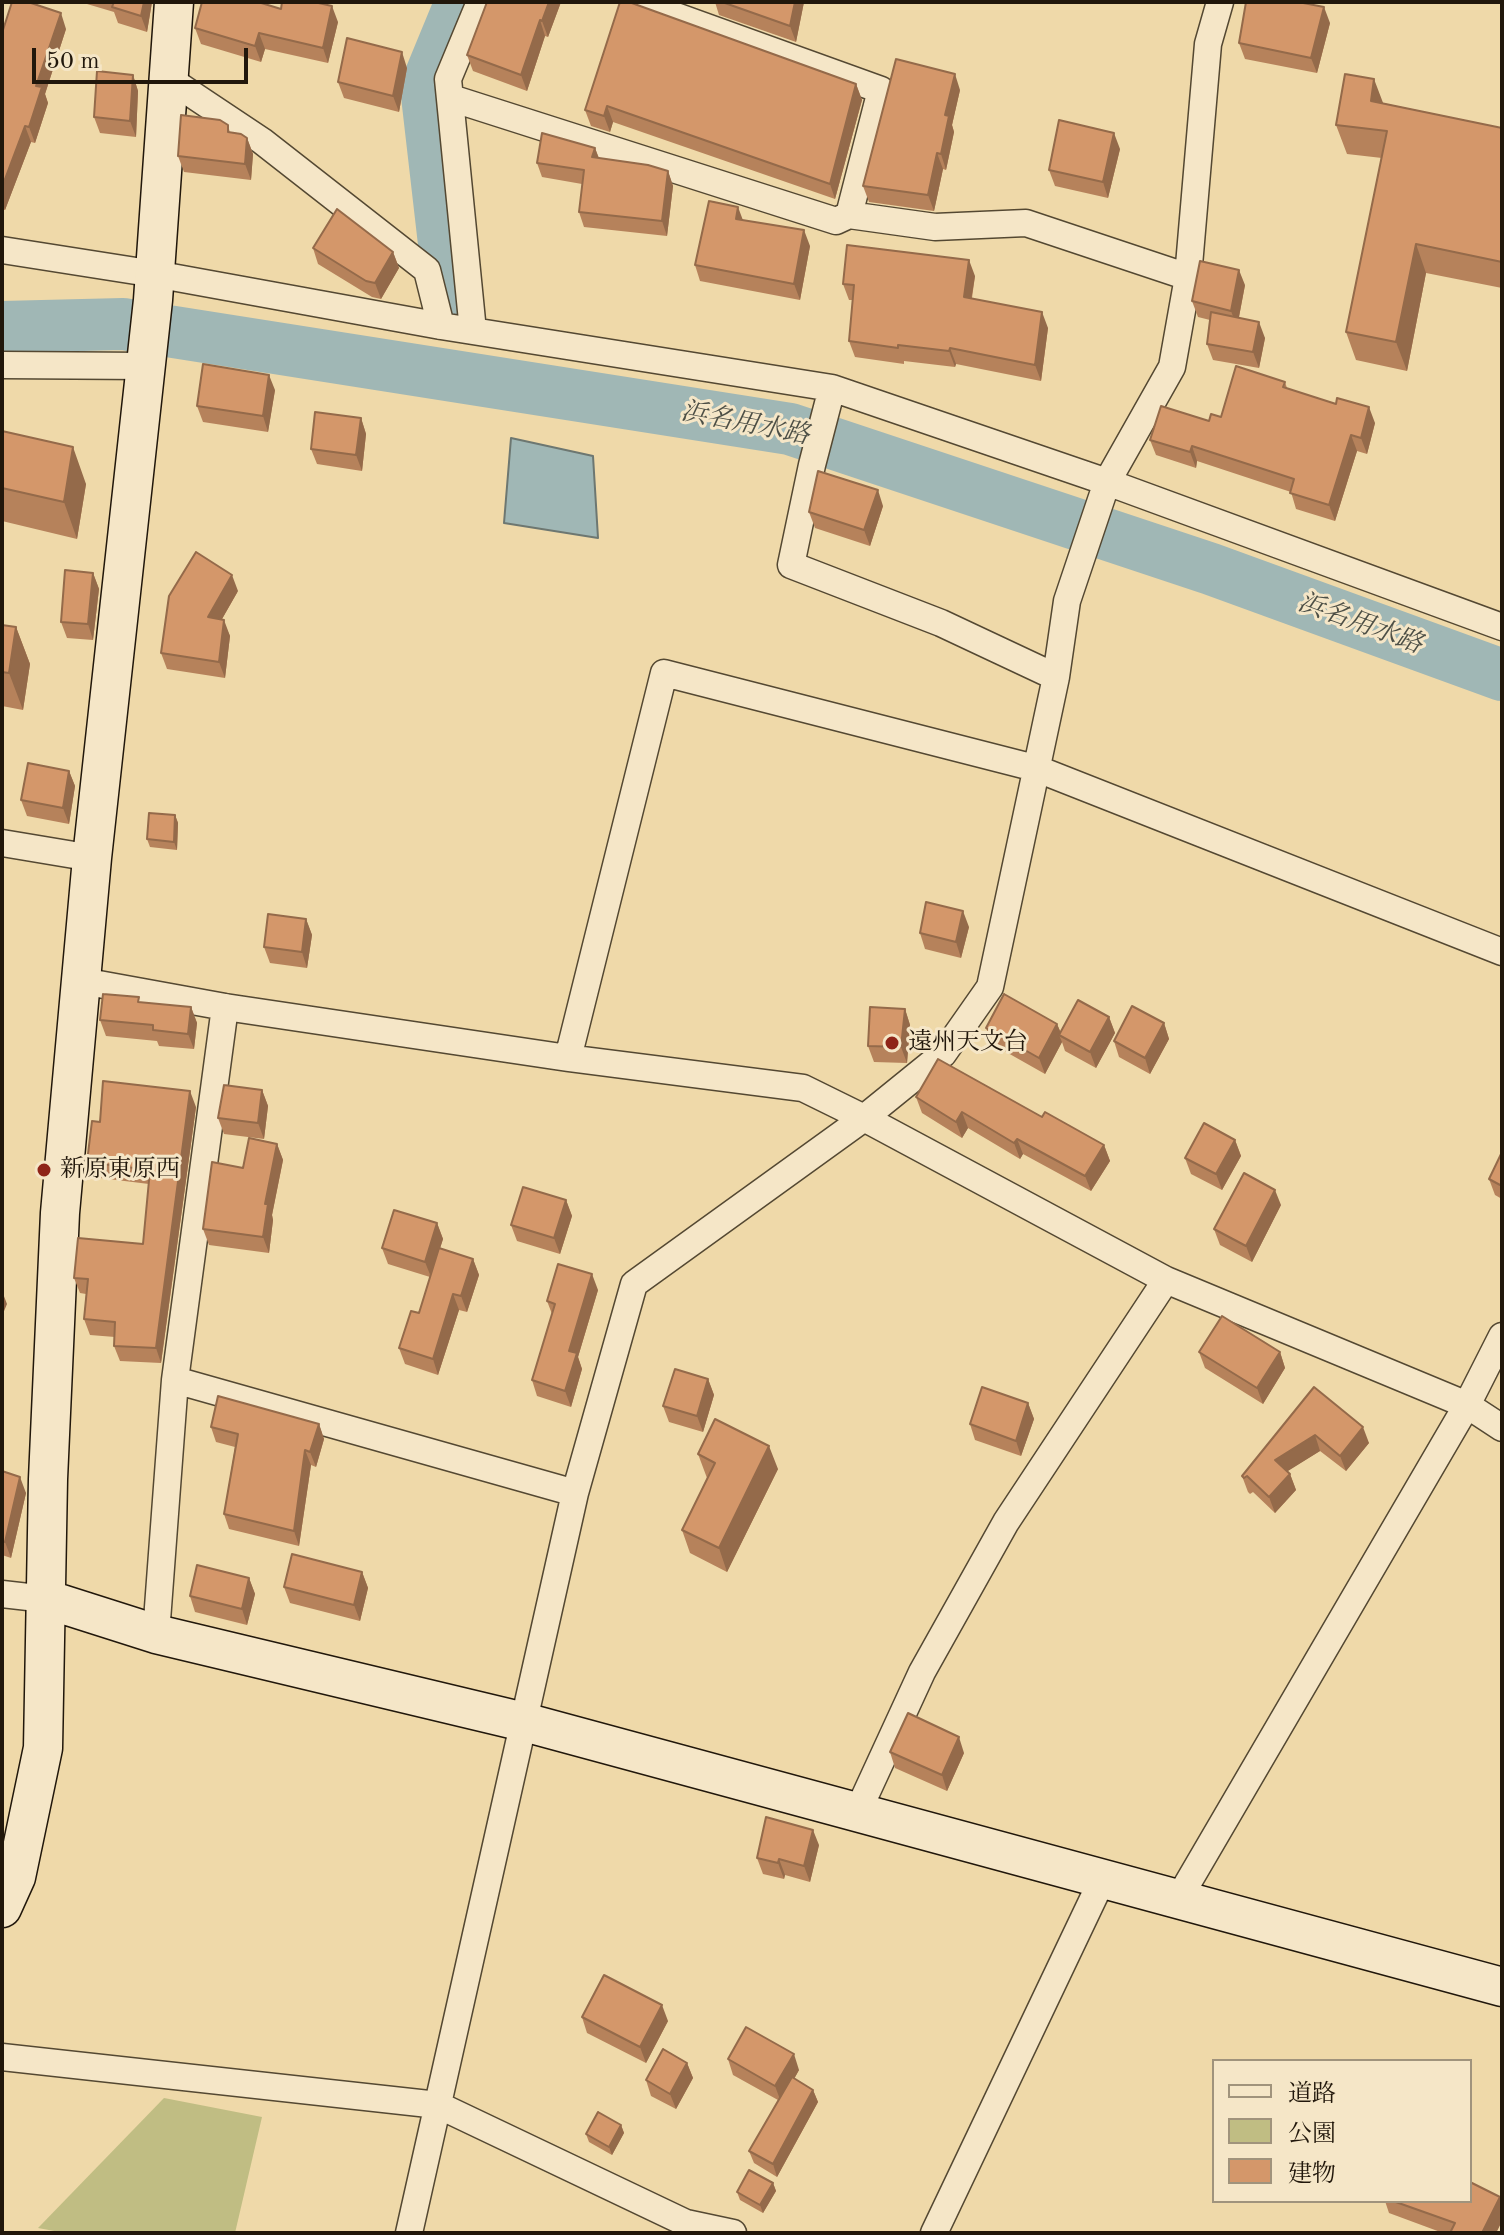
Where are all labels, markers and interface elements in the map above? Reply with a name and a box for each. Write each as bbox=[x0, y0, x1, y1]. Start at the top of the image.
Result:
scale bar bbox=[36, 32, 252, 82]
text: 50 m bbox=[46, 50, 100, 74]
water label: 浜名用水路 bbox=[678, 396, 812, 452]
water label: 浜名用水路 bbox=[1294, 587, 1426, 661]
place label: 遠州天文台 bbox=[908, 1029, 1028, 1057]
marker: 遠州天文台 bbox=[883, 1034, 901, 1052]
place label: 新原東原西 bbox=[60, 1156, 180, 1184]
marker: 新原東原西 bbox=[35, 1161, 53, 1179]
legend bbox=[1212, 2059, 1472, 2203]
text: 道路 bbox=[1288, 2083, 1336, 2107]
text: 公園 bbox=[1288, 2123, 1336, 2147]
text: 建物 bbox=[1288, 2163, 1336, 2187]

